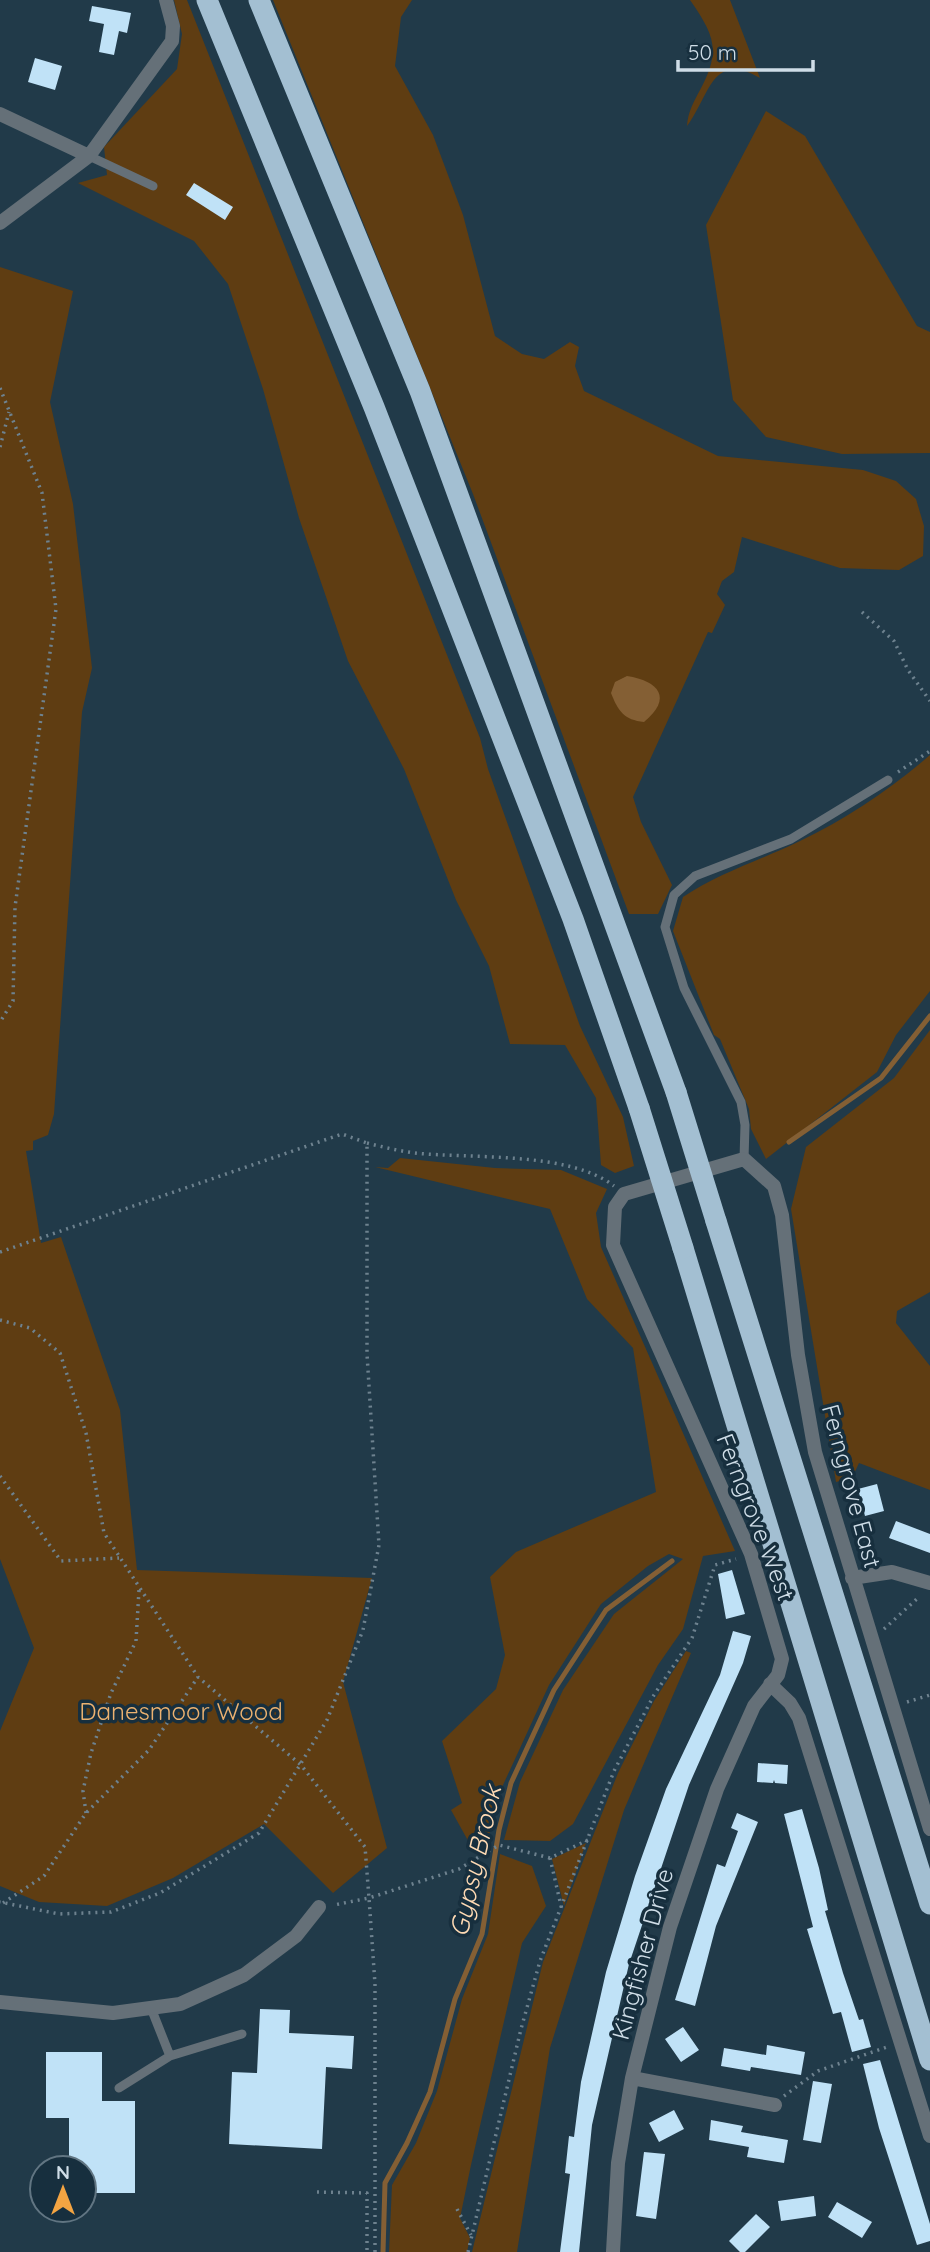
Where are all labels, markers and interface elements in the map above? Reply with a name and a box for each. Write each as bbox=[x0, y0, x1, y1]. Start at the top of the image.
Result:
scale bar bbox=[678, 28, 813, 72]
text: 50 m bbox=[688, 39, 737, 65]
street label: Ferngrove East bbox=[816, 1401, 888, 1571]
street label: Ferngrove West bbox=[710, 1429, 802, 1605]
park label: Danesmoor Wood bbox=[79, 1696, 283, 1726]
water label: Gypsy Brook bbox=[442, 1780, 509, 1940]
street label: Kingfisher Drive bbox=[605, 1865, 679, 2043]
north arrow bbox=[28, 2154, 98, 2224]
text: N bbox=[56, 2160, 70, 2184]

